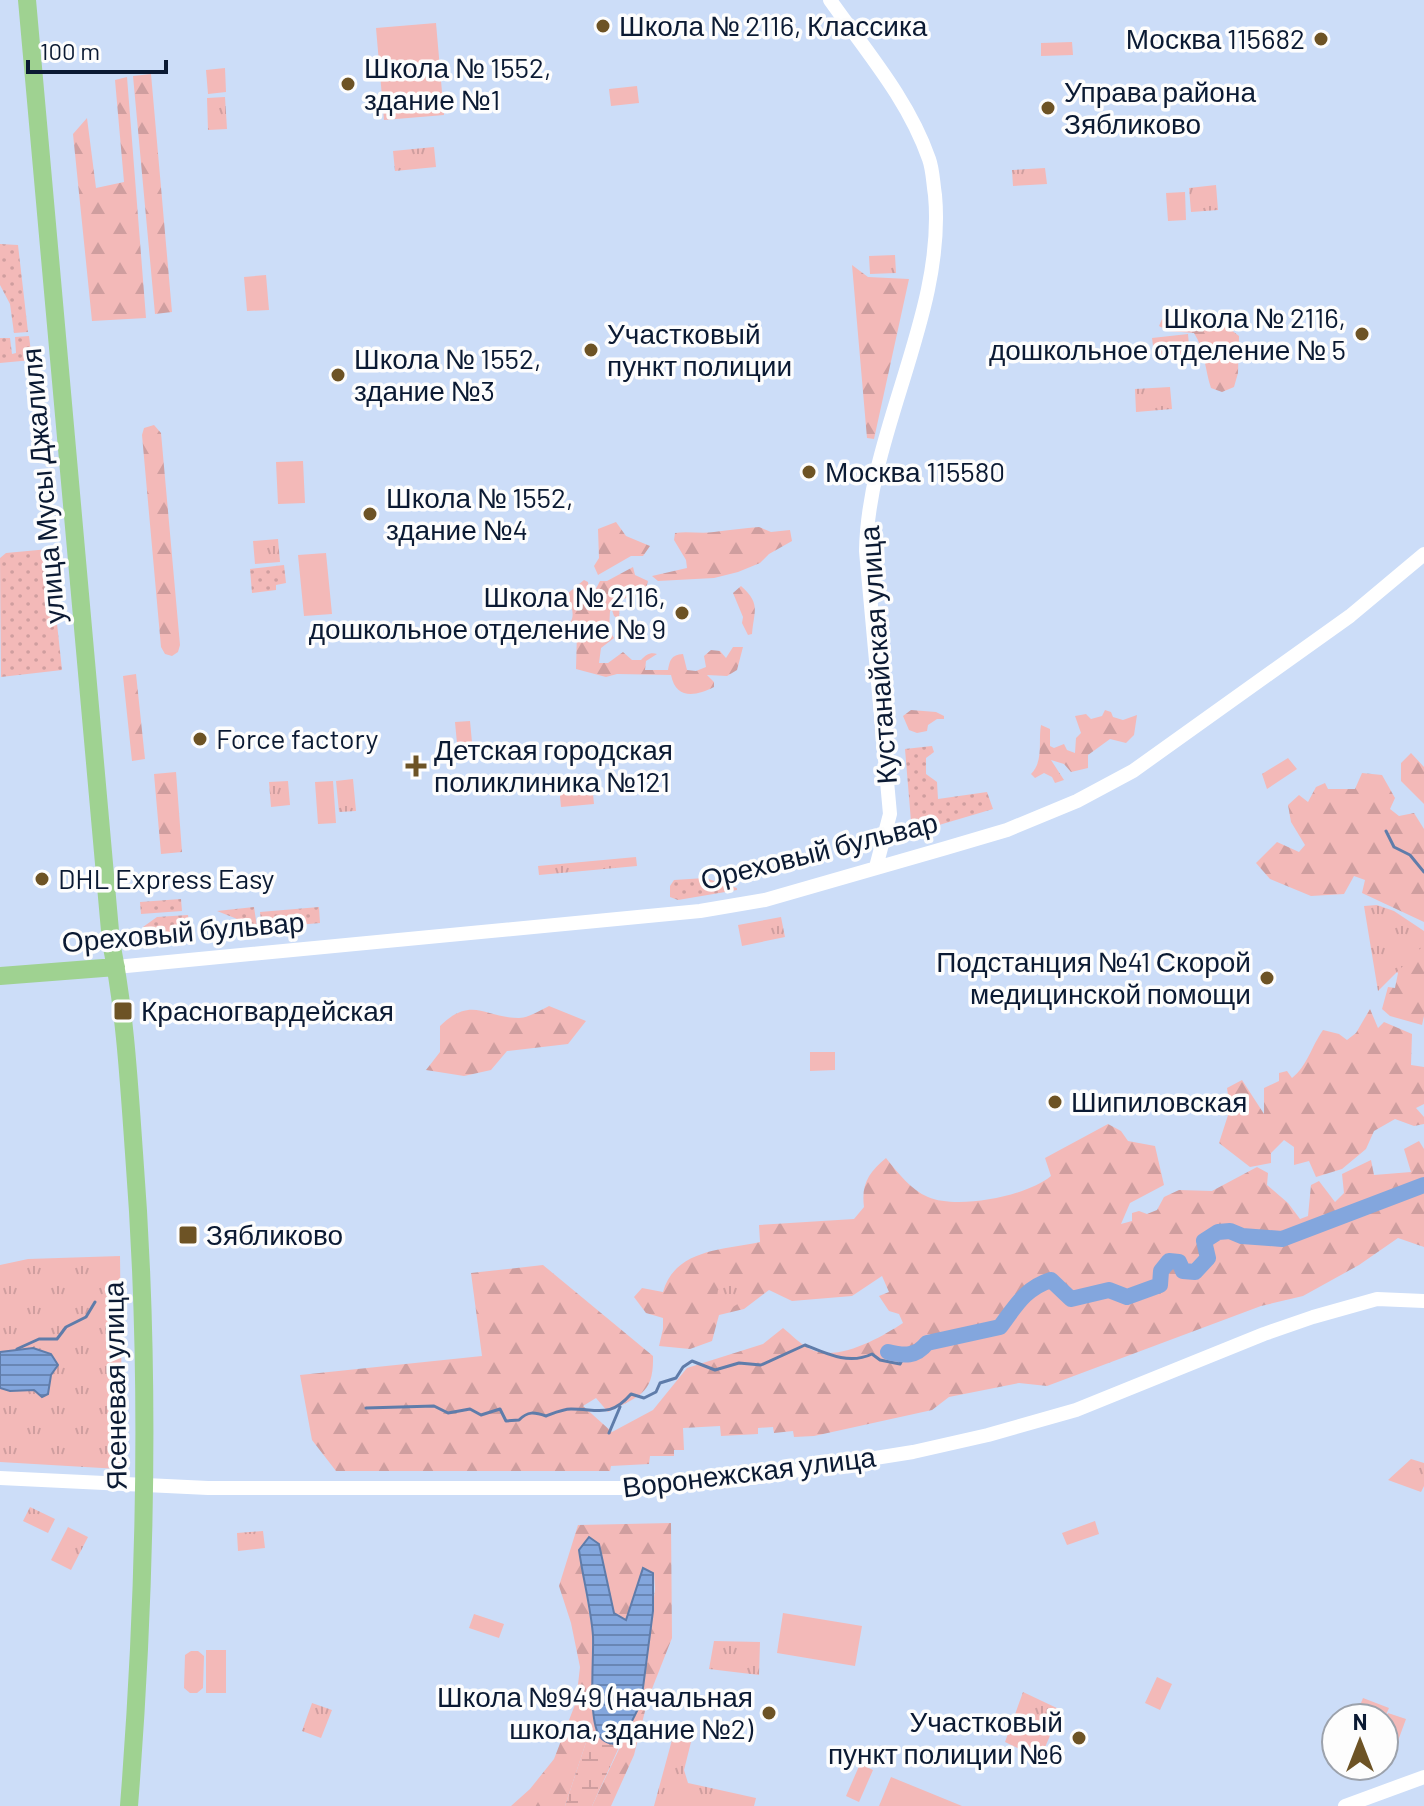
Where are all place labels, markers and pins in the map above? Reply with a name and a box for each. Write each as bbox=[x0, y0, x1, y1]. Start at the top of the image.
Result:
place label: Школа № 2116, Классика bbox=[619, 8, 928, 42]
marker: Школа № 2116, Классика bbox=[594, 17, 612, 35]
place label: Москва 115682 bbox=[1126, 21, 1305, 55]
marker: Москва 115682 bbox=[1312, 30, 1330, 48]
place label: Школа № 1552, здание №1 bbox=[364, 50, 551, 116]
place label: Управа района Зябликово bbox=[1064, 74, 1256, 140]
marker: Школа № 1552, здание №1 bbox=[339, 75, 357, 93]
marker: Управа района Зябликово bbox=[1039, 99, 1057, 117]
place label: Школа № 2116, дошкольное отделение № 5 bbox=[989, 300, 1346, 366]
place label: Участковый пункт полиции bbox=[607, 316, 792, 382]
marker: Школа № 2116, дошкольное отделение № 5 bbox=[1353, 325, 1371, 343]
place label: Школа № 1552, здание №3 bbox=[354, 341, 541, 407]
marker: Участковый пункт полиции bbox=[582, 341, 600, 359]
marker: Школа № 1552, здание №3 bbox=[329, 366, 347, 384]
place label: Москва 115580 bbox=[825, 454, 1005, 488]
marker: Москва 115580 bbox=[800, 463, 818, 481]
place label: Школа № 1552, здание №4 bbox=[386, 480, 573, 546]
marker: Школа № 1552, здание №4 bbox=[361, 505, 379, 523]
place label: Школа № 2116, дошкольное отделение № 9 bbox=[309, 579, 666, 645]
marker: Школа № 2116, дошкольное отделение № 9 bbox=[673, 604, 691, 622]
place label: Force factory bbox=[216, 721, 378, 755]
marker: Force factory bbox=[191, 730, 209, 748]
place label: Детская городская поликлиника №121 bbox=[434, 732, 673, 798]
marker: Детская городская поликлиника №121 bbox=[405, 755, 427, 777]
place label: DHL Express Easy bbox=[58, 861, 275, 895]
marker: DHL Express Easy bbox=[33, 870, 51, 888]
place label: Подстанция №41 Скорой медицинской помощи bbox=[936, 944, 1251, 1010]
marker: Подстанция №41 Скорой медицинской помощи bbox=[1258, 969, 1276, 987]
place label: Красногвардейская bbox=[141, 993, 394, 1027]
marker: Красногвардейская bbox=[112, 1000, 134, 1022]
place label: Шипиловская bbox=[1071, 1084, 1248, 1118]
marker: Шипиловская bbox=[1046, 1093, 1064, 1111]
place label: Зябликово bbox=[206, 1217, 343, 1251]
marker: Зябликово bbox=[177, 1224, 199, 1246]
place label: Школа №949 (начальная школа, здание №2) bbox=[437, 1679, 754, 1745]
marker: Школа №949 (начальная школа, здание №2) bbox=[760, 1704, 778, 1722]
place label: Участковый пункт полиции №6 bbox=[828, 1704, 1063, 1770]
marker: Участковый пункт полиции №6 bbox=[1070, 1729, 1088, 1747]

